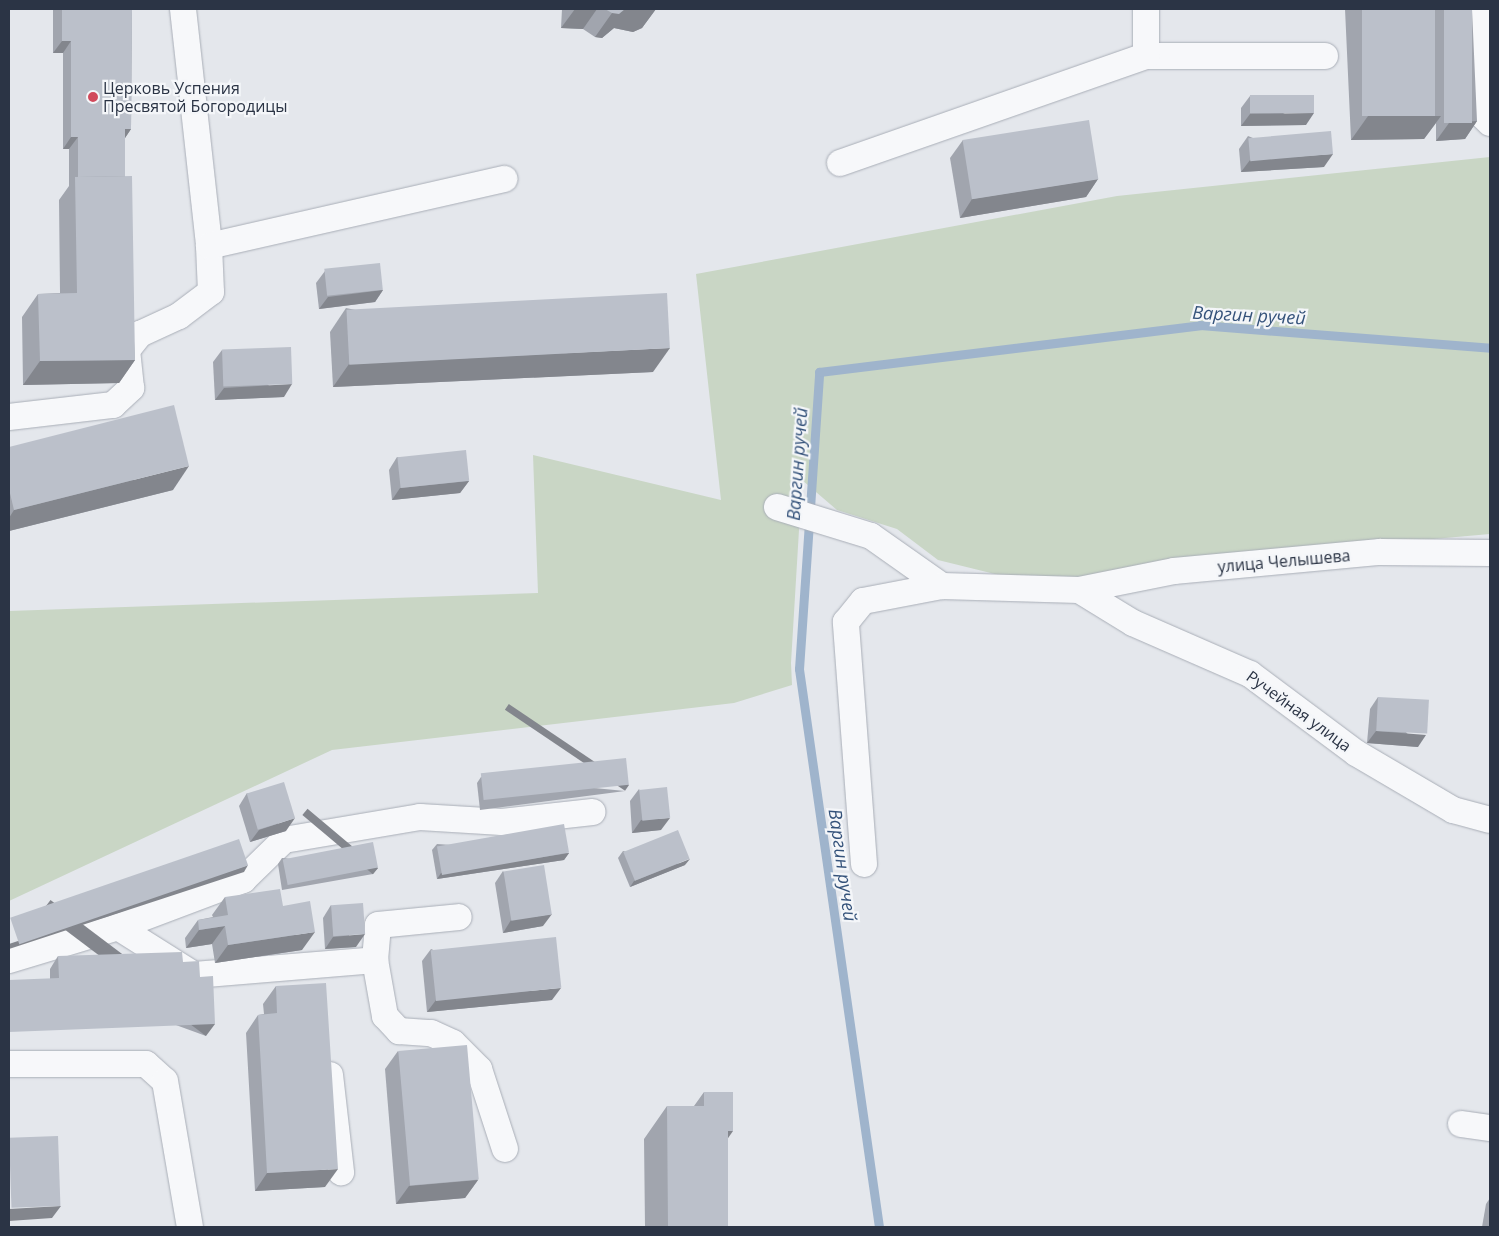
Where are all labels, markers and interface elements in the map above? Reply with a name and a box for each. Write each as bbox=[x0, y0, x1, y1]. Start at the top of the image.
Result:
place label: Церковь Успения Пресвятой Богородицы bbox=[103, 78, 288, 116]
marker: Церковь Успения Пресвятой Богородицы bbox=[87, 91, 99, 103]
water label: Варгин ручей bbox=[1192, 301, 1306, 329]
water label: Варгин ручей bbox=[782, 407, 812, 521]
street label: улица Челышева bbox=[1217, 546, 1351, 576]
street label: Ручейная улица bbox=[1243, 667, 1355, 755]
water label: Варгин ручей bbox=[824, 807, 862, 923]

